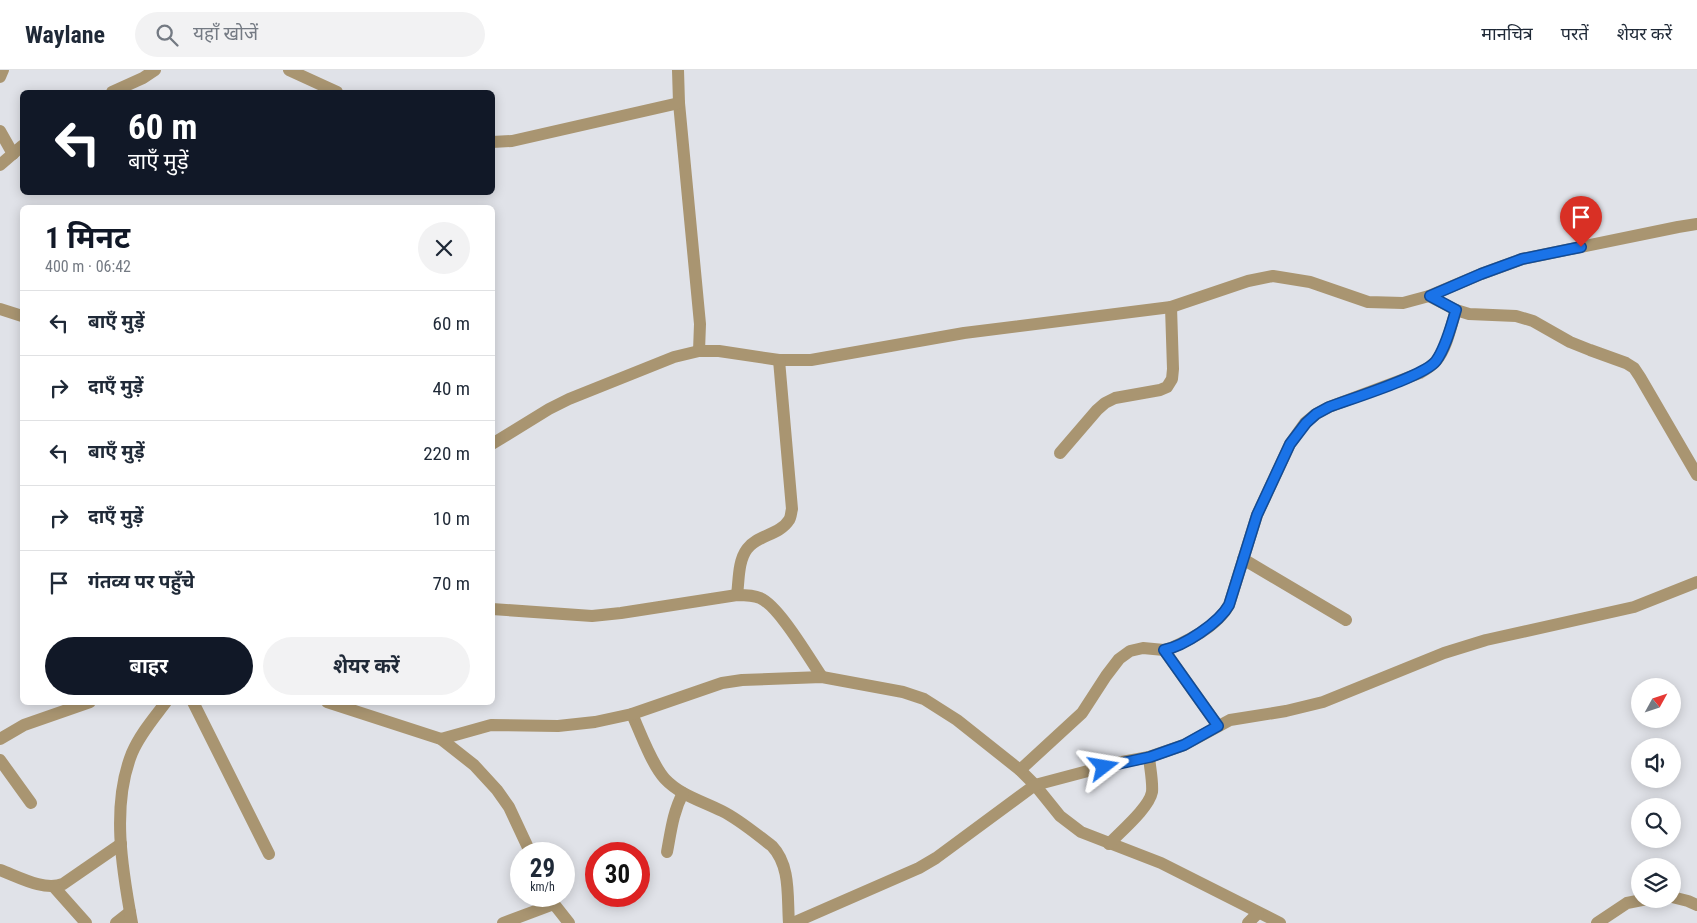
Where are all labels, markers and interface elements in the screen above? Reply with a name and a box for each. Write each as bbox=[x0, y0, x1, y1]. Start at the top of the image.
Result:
search box bbox=[135, 12, 485, 57]
text: Waylane bbox=[25, 21, 105, 49]
icon: search bbox=[153, 21, 181, 49]
text: यहाँ खोजें bbox=[193, 22, 258, 45]
text: मानचित्र bbox=[1481, 23, 1533, 44]
text: परतें bbox=[1561, 23, 1589, 44]
text: शेयर करें bbox=[1617, 23, 1672, 44]
text: 60 m bbox=[128, 107, 197, 148]
icon: left bbox=[45, 110, 110, 175]
text: बाएँ मुड़ें bbox=[128, 149, 188, 174]
pin bbox=[1560, 196, 1602, 247]
icon: arrive bbox=[1567, 203, 1595, 231]
text: 1 मिनट bbox=[45, 220, 130, 255]
button: close bbox=[418, 222, 470, 274]
text: 400 m · 06:42 bbox=[45, 257, 131, 276]
icon: left bbox=[45, 309, 73, 337]
text: बाएँ मुड़ें bbox=[88, 310, 144, 333]
text: 60 m bbox=[433, 312, 470, 335]
icon: right bbox=[45, 374, 73, 402]
text: दाएँ मुड़ें bbox=[88, 375, 143, 398]
text: 40 m bbox=[433, 377, 470, 400]
icon: left bbox=[45, 439, 73, 467]
text: बाएँ मुड़ें bbox=[88, 440, 144, 463]
text: 220 m bbox=[423, 442, 470, 465]
icon: right bbox=[45, 504, 73, 532]
text: दाएँ मुड़ें bbox=[88, 505, 143, 528]
text: 10 m bbox=[433, 507, 470, 530]
icon: arrive bbox=[45, 569, 73, 597]
text: गंतव्य पर पहुँचे bbox=[88, 570, 194, 593]
text: 70 m bbox=[433, 572, 470, 595]
button: बाहर bbox=[45, 637, 253, 695]
button: शेयर करें bbox=[263, 637, 470, 695]
north arrow bbox=[1631, 678, 1681, 728]
map controls bbox=[1631, 678, 1681, 908]
button: sound bbox=[1631, 738, 1681, 788]
position arrow bbox=[1077, 740, 1129, 792]
button: search bbox=[1631, 798, 1681, 848]
speed limit sign: 30 bbox=[585, 842, 650, 907]
text: 29 bbox=[530, 854, 555, 883]
button: layers bbox=[1631, 858, 1681, 908]
text: km/h bbox=[530, 880, 555, 894]

